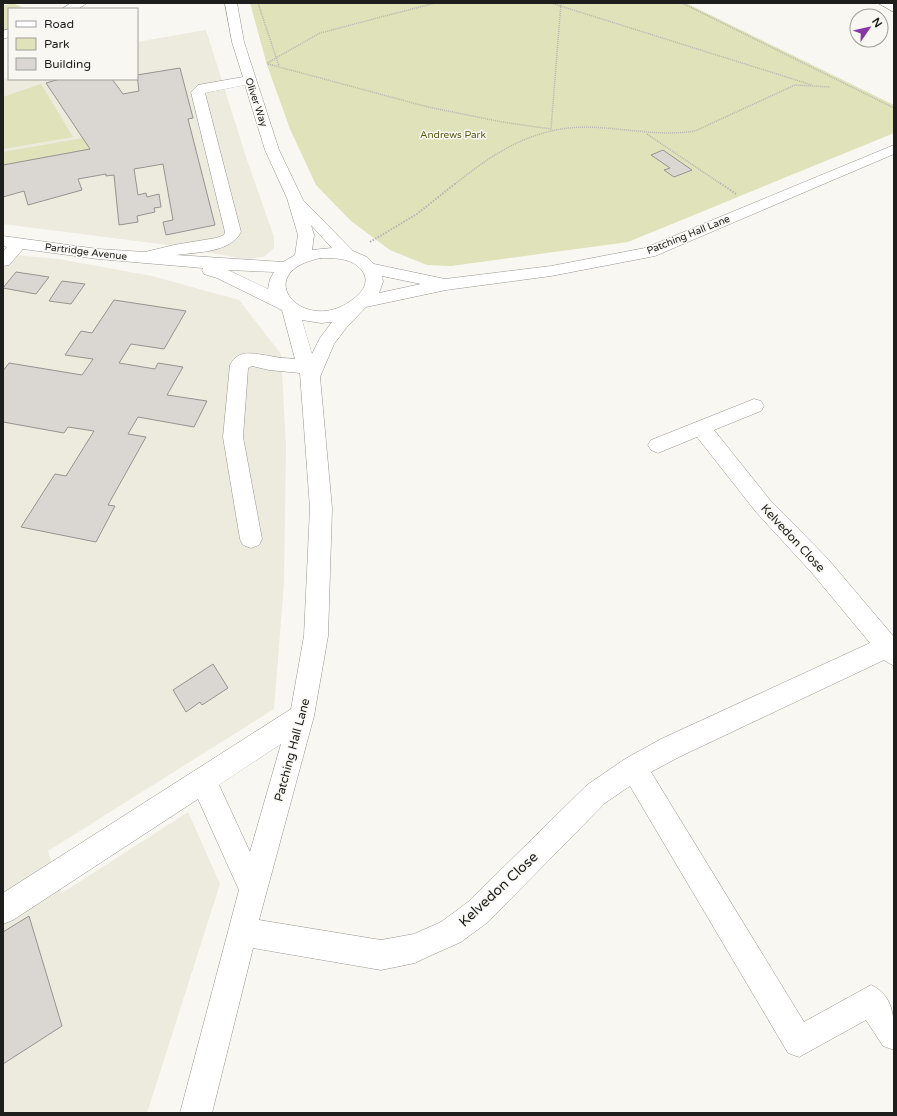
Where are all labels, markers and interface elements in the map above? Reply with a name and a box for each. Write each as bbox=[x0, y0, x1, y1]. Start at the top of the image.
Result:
legend bbox=[8, 8, 138, 80]
north arrow bbox=[849, 8, 889, 48]
text: N bbox=[869, 15, 885, 30]
text: Road bbox=[44, 17, 74, 31]
text: Park bbox=[44, 37, 70, 51]
text: Building bbox=[44, 57, 91, 71]
street label: Oliver Way bbox=[242, 76, 270, 129]
park label: Andrews Park bbox=[420, 129, 486, 141]
street label: Patching Hall Lane bbox=[645, 213, 732, 257]
street label: Partridge Avenue bbox=[44, 241, 128, 263]
street label: Kelvedon Close bbox=[758, 501, 828, 575]
street label: Patching Hall Lane bbox=[271, 697, 313, 803]
street label: Kelvedon Close bbox=[455, 848, 541, 930]

